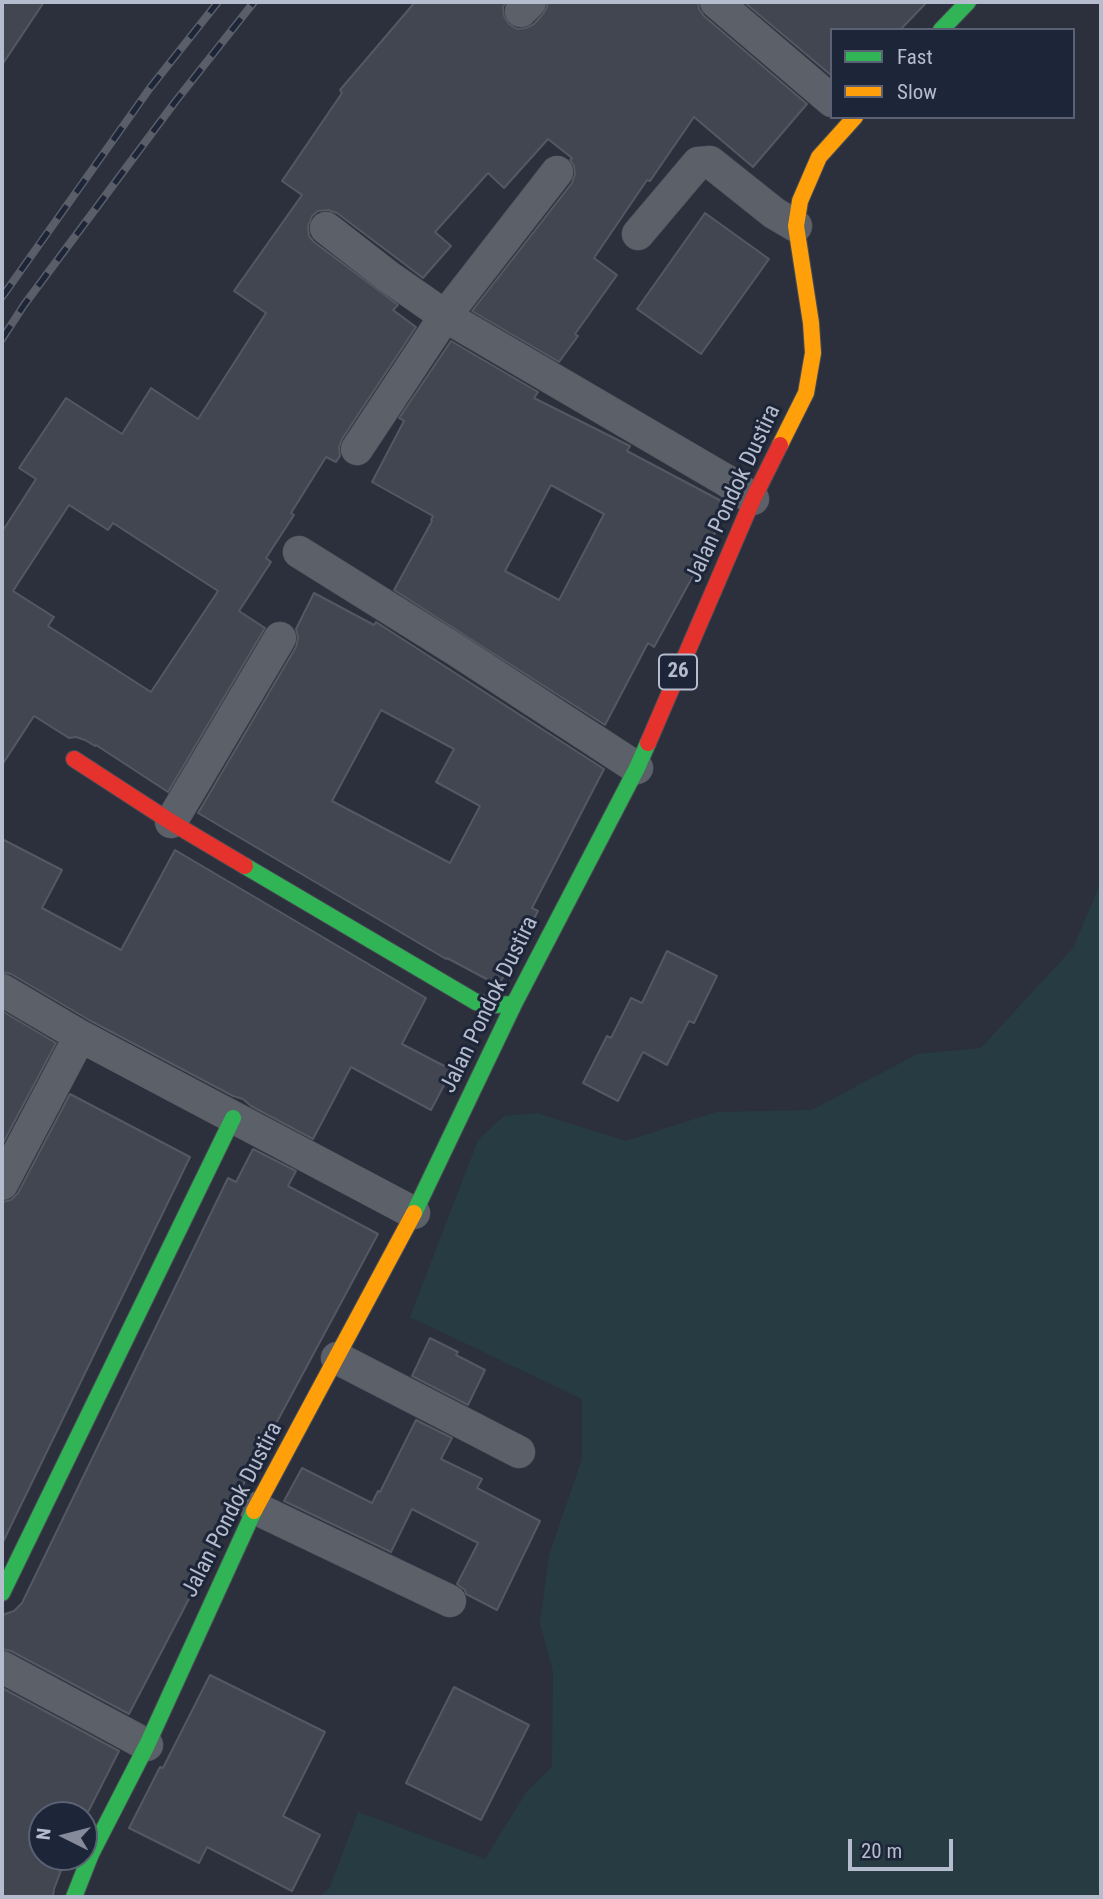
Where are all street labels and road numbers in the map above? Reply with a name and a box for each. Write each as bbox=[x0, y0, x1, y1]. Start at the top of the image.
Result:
street label: Jalan Pondok Dustira bbox=[681, 401, 787, 587]
road number: 26 bbox=[659, 654, 697, 690]
street label: Jalan Pondok Dustira bbox=[435, 912, 545, 1098]
street label: Jalan Pondok Dustira bbox=[177, 1418, 289, 1602]

